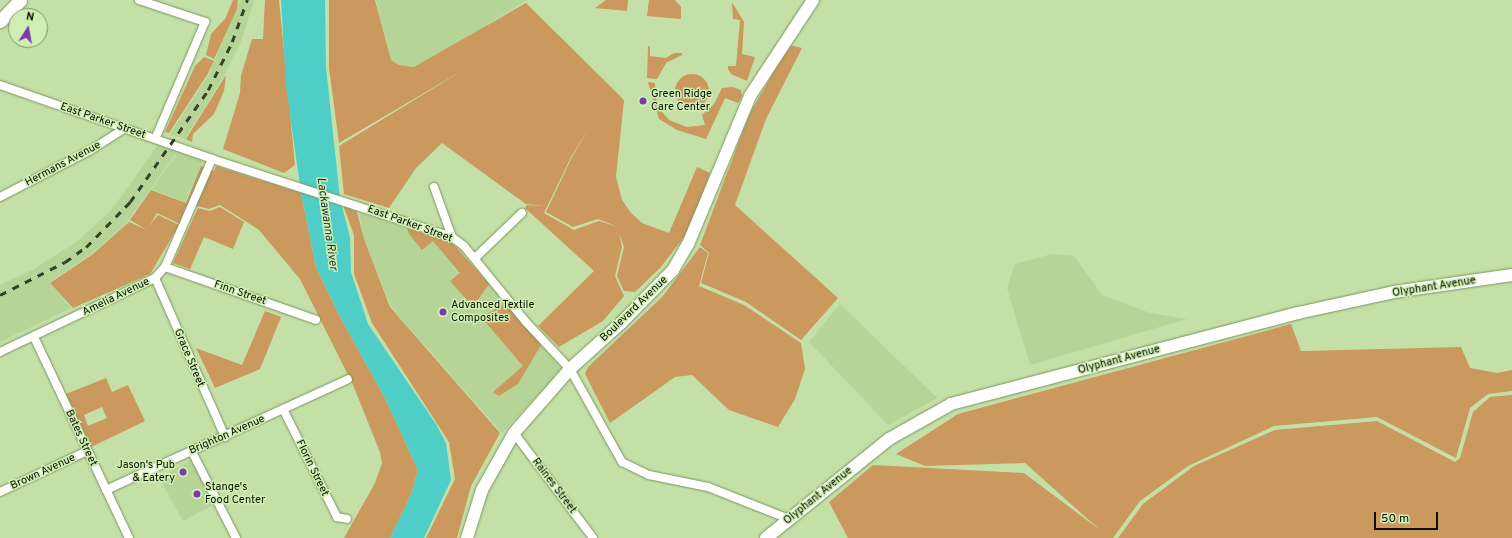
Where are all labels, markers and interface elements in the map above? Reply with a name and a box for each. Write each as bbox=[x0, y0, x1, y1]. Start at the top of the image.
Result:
north arrow bbox=[8, 8, 48, 48]
text: N bbox=[25, 10, 35, 25]
place label: Green Ridge Care Center bbox=[651, 88, 712, 114]
marker: Green Ridge Care Center bbox=[638, 96, 648, 106]
street label: East Parker Street bbox=[58, 100, 148, 142]
street label: Hermans Avenue bbox=[23, 138, 103, 190]
water label: Lackawanna River bbox=[312, 177, 340, 271]
street label: East Parker Street bbox=[366, 202, 454, 246]
street label: Boulevard Avenue bbox=[597, 273, 671, 345]
street label: Olyphant Avenue bbox=[1391, 274, 1477, 300]
street label: Amelia Avenue bbox=[80, 275, 152, 319]
street label: Finn Street bbox=[212, 278, 268, 308]
place label: Advanced Textile Composites bbox=[451, 299, 535, 325]
marker: Advanced Textile Composites bbox=[438, 307, 448, 317]
street label: Grace Street bbox=[171, 327, 207, 389]
street label: Olyphant Avenue bbox=[1076, 343, 1162, 377]
street label: Bates Street bbox=[62, 408, 100, 468]
street label: Brighton Avenue bbox=[187, 412, 267, 458]
street label: Florin Street bbox=[293, 438, 331, 498]
street label: Brown Avenue bbox=[8, 451, 78, 493]
street label: Raines Street bbox=[529, 456, 579, 516]
place label: Jason's Pub & Eatery bbox=[117, 459, 175, 485]
street label: Olyphant Avenue bbox=[781, 464, 855, 528]
marker: Jason's Pub & Eatery bbox=[178, 467, 188, 477]
place label: Stange's Food Center bbox=[205, 481, 265, 507]
marker: Stange's Food Center bbox=[192, 489, 202, 499]
scale bar bbox=[1376, 504, 1440, 530]
text: 50 m bbox=[1381, 511, 1409, 527]

